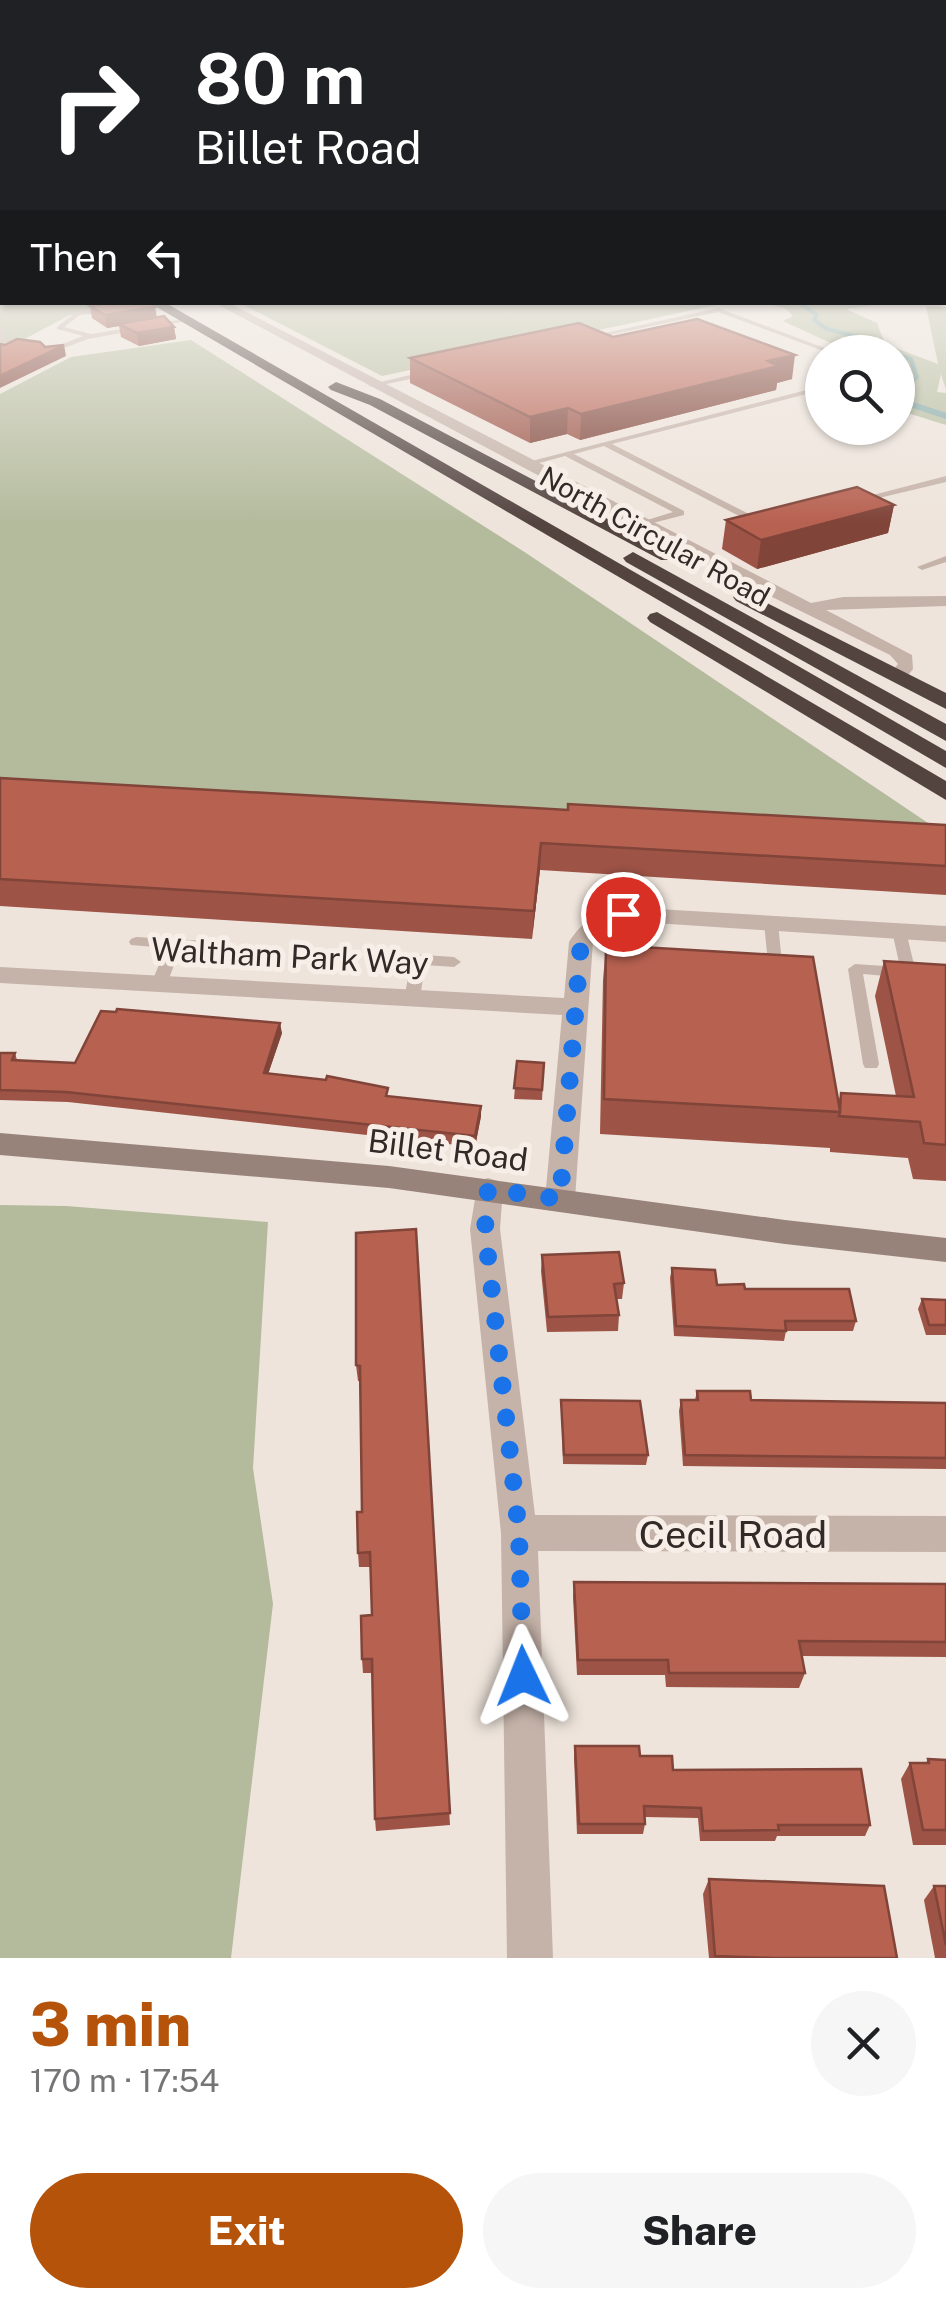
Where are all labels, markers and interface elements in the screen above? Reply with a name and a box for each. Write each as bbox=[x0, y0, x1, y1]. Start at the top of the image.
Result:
text: 80 m bbox=[195, 37, 365, 120]
icon: right bbox=[30, 40, 160, 170]
text: Billet Road bbox=[195, 121, 422, 174]
icon: left bbox=[138, 230, 193, 285]
text: Then bbox=[30, 235, 118, 280]
map controls bbox=[805, 335, 915, 445]
button: search bbox=[805, 335, 915, 445]
street label: North Circular Road bbox=[534, 459, 776, 613]
pin bbox=[581, 872, 666, 957]
icon: arrive bbox=[596, 887, 651, 942]
street label: Waltham Park Way bbox=[150, 930, 430, 982]
street label: Billet Road bbox=[366, 1122, 530, 1178]
street label: Cecil Road bbox=[639, 1512, 827, 1557]
position arrow bbox=[471, 1624, 575, 1728]
text: 3 min bbox=[30, 1989, 191, 2060]
button: close bbox=[811, 1991, 916, 2096]
text: 170 m · 17:54 bbox=[30, 2062, 219, 2099]
button: Exit bbox=[30, 2173, 463, 2288]
button: Share bbox=[483, 2173, 916, 2288]

